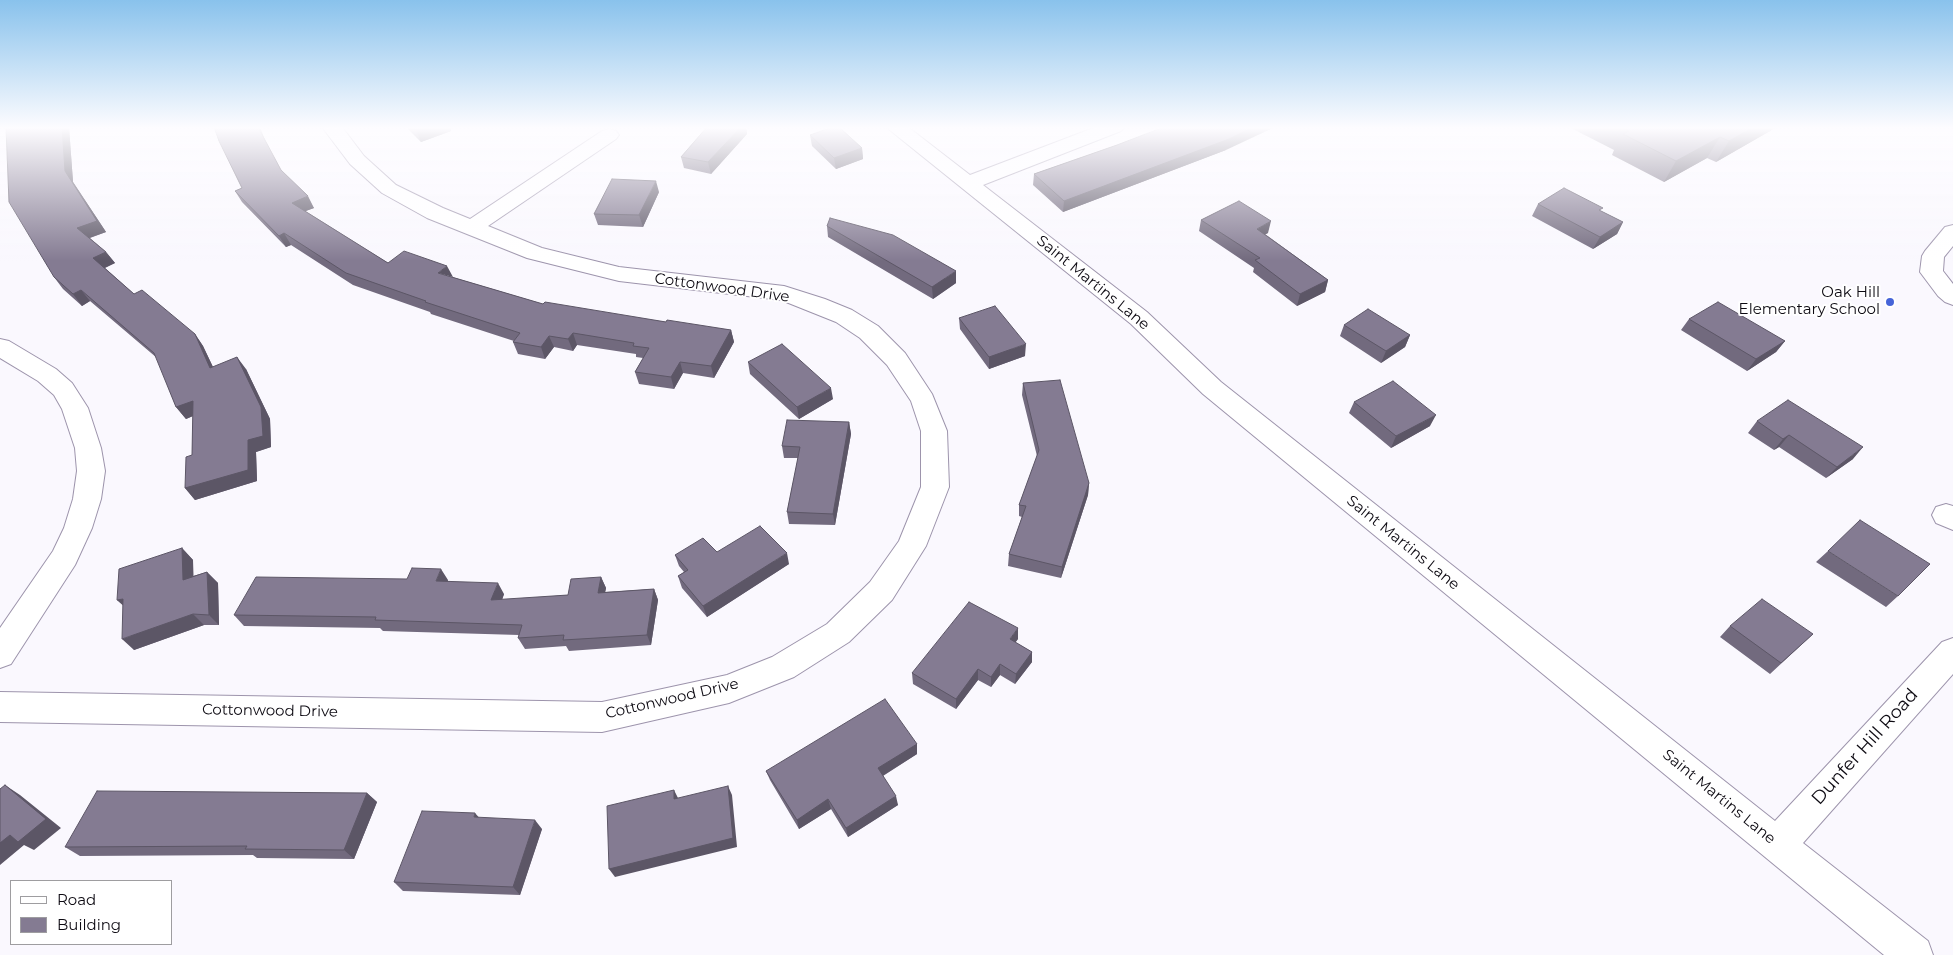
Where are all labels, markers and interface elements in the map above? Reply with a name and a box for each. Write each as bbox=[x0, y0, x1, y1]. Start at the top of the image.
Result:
street label: Saint Martins Lane bbox=[1033, 232, 1153, 334]
street label: Cottonwood Drive bbox=[653, 270, 791, 306]
place label: Oak Hill Elementary School bbox=[1739, 284, 1880, 319]
marker: Oak Hill Elementary School bbox=[1884, 296, 1896, 308]
street label: Saint Martins Lane bbox=[1343, 492, 1463, 594]
street label: Cottonwood Drive bbox=[604, 675, 740, 723]
street label: Dunfer Hill Road bbox=[1807, 684, 1923, 810]
street label: Cottonwood Drive bbox=[202, 701, 338, 721]
street label: Saint Martins Lane bbox=[1659, 746, 1779, 848]
legend bbox=[10, 880, 172, 945]
text: Road bbox=[57, 890, 96, 909]
text: Building bbox=[57, 915, 121, 934]

